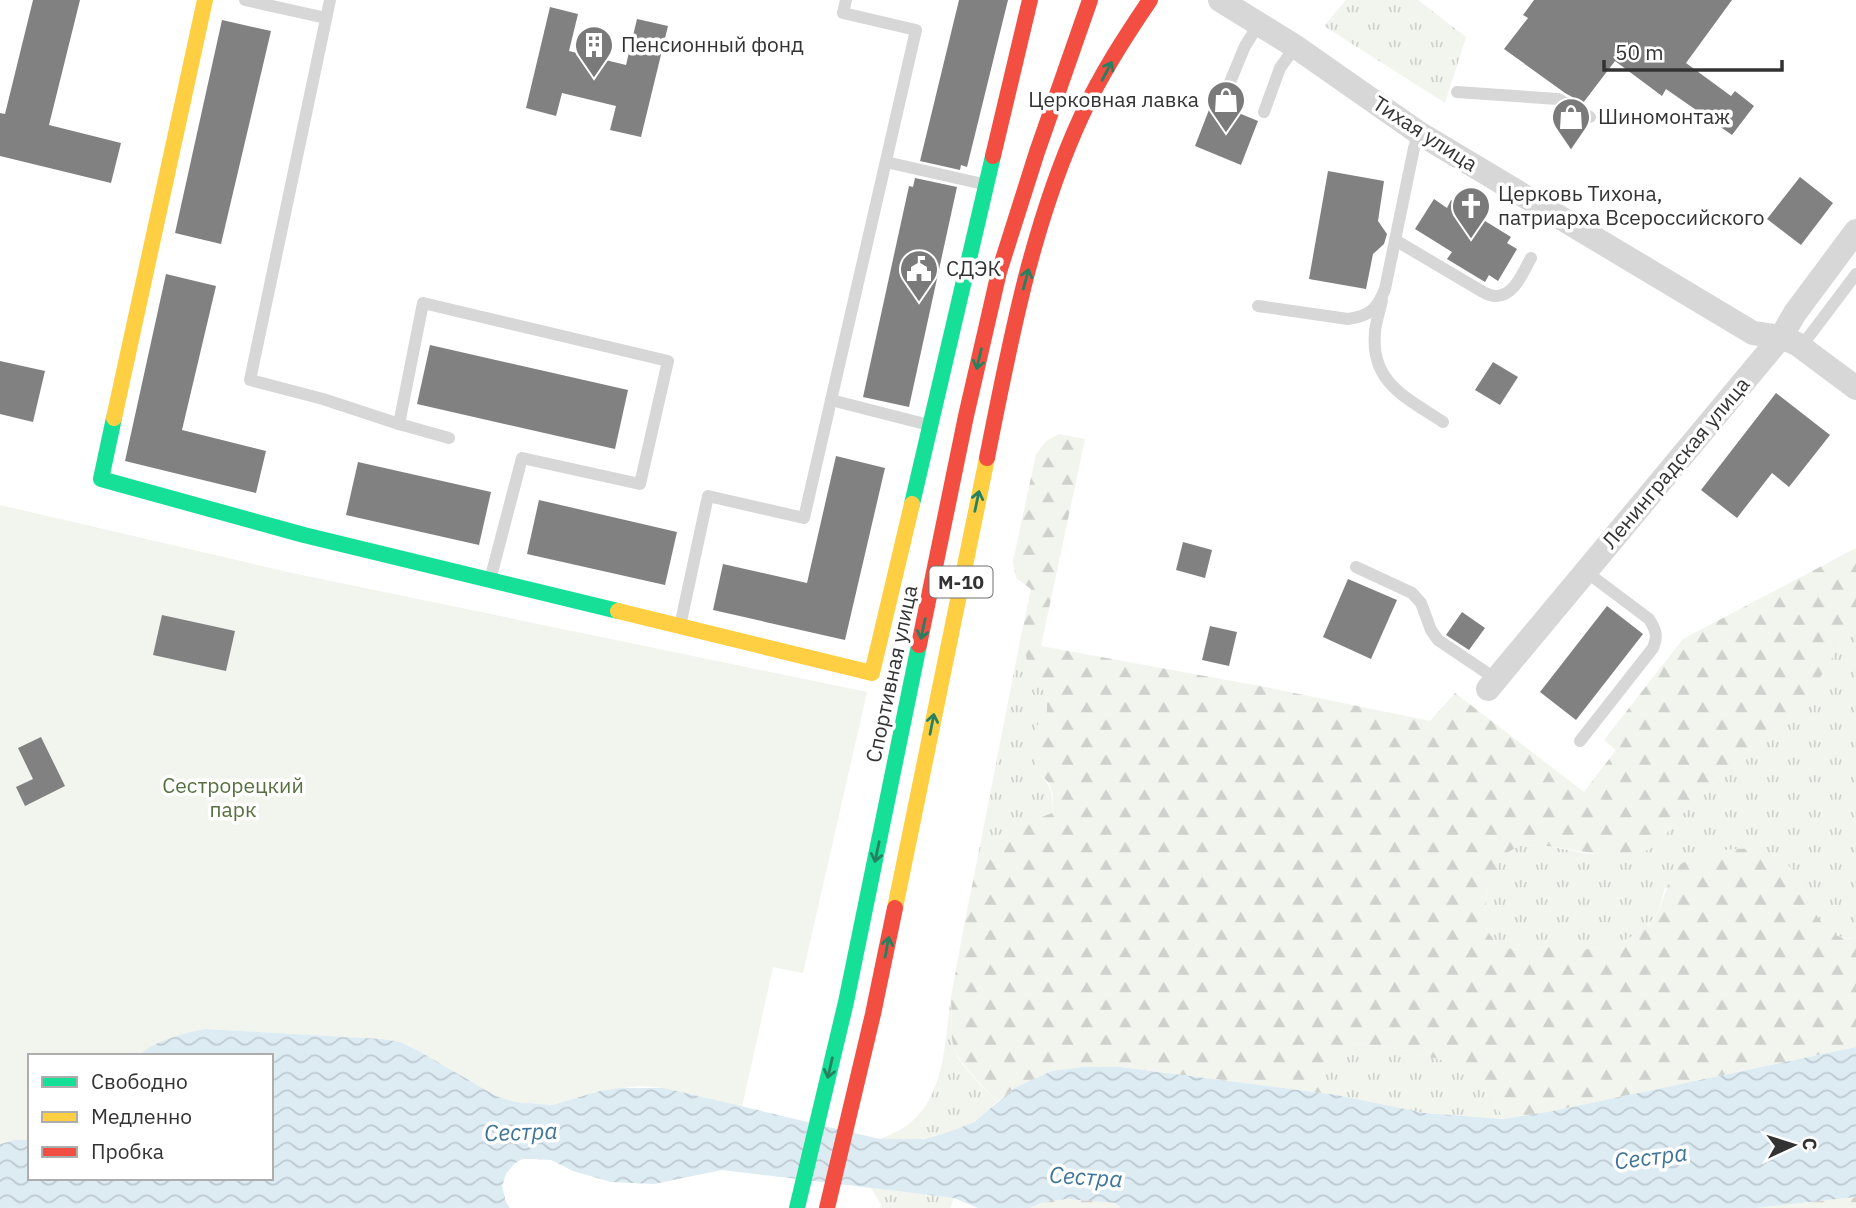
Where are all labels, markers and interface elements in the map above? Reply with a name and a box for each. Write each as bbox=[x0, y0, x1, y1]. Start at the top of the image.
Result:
building icon: Пенсионный фонд bbox=[573, 24, 615, 79]
scale bar bbox=[1604, 28, 1783, 72]
place label: Пенсионный фонд bbox=[621, 30, 804, 58]
text: 50 m bbox=[1615, 38, 1664, 66]
one-way arrow bbox=[1100, 61, 1114, 82]
shop icon: Церковная лавка bbox=[1205, 79, 1247, 134]
place label: Церковная лавка bbox=[1028, 85, 1199, 113]
street label: Тихая улица bbox=[1368, 89, 1483, 177]
shop icon: Шиномонтаж bbox=[1550, 96, 1592, 151]
place label: Шиномонтаж bbox=[1598, 102, 1730, 130]
place label: Церковь Тихона, патриарха Всероссийского bbox=[1498, 179, 1765, 231]
church icon: Церковь Тихона, патриарха Всероссийского bbox=[1450, 185, 1492, 240]
public building icon: СДЭК bbox=[898, 248, 940, 303]
place label: СДЭК bbox=[946, 254, 1001, 282]
one-way arrow bbox=[1020, 268, 1033, 291]
one-way arrow bbox=[972, 347, 985, 370]
street label: Ленинградская улица bbox=[1595, 371, 1755, 554]
one-way arrow bbox=[971, 490, 985, 513]
road number: М-10 bbox=[930, 566, 992, 597]
street label: Спортивная улица bbox=[859, 583, 923, 765]
one-way arrow bbox=[915, 617, 929, 640]
one-way arrow bbox=[925, 713, 939, 736]
park label: Сестрорецкий парк bbox=[162, 771, 304, 823]
one-way arrow bbox=[869, 840, 883, 863]
one-way arrow bbox=[881, 936, 894, 959]
legend bbox=[28, 1054, 273, 1180]
one-way arrow bbox=[823, 1057, 836, 1079]
text: Свободно bbox=[91, 1067, 188, 1095]
text: Медленно bbox=[91, 1102, 192, 1130]
north arrow bbox=[1758, 1110, 1828, 1180]
water label: Сестра bbox=[484, 1115, 558, 1147]
text: Пробка bbox=[91, 1137, 164, 1165]
water label: Сестра bbox=[1613, 1137, 1689, 1175]
text: С bbox=[1798, 1137, 1822, 1151]
water label: Сестра bbox=[1048, 1158, 1124, 1194]

